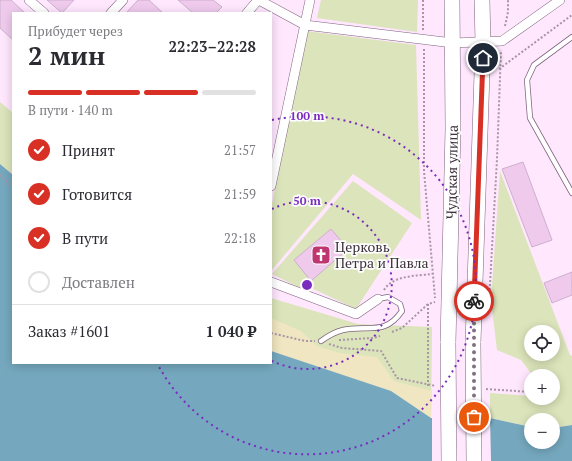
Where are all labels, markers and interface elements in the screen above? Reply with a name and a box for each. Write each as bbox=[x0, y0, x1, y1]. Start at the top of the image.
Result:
text: Прибудет через bbox=[28, 22, 123, 40]
text: 22:23–22:28 bbox=[169, 36, 256, 56]
text: 2 мин bbox=[28, 38, 105, 72]
pin bbox=[466, 41, 500, 75]
icon: home bbox=[472, 47, 494, 69]
text: В пути · 140 m bbox=[28, 101, 113, 119]
text: 100 m bbox=[290, 108, 324, 123]
street label: Чудская улица bbox=[441, 125, 462, 219]
icon: check bbox=[28, 139, 50, 161]
text: Принят bbox=[62, 140, 115, 160]
text: 21:57 bbox=[224, 141, 256, 159]
icon: check bbox=[28, 183, 50, 205]
text: Готовится bbox=[62, 184, 132, 204]
text: 21:59 bbox=[224, 185, 256, 203]
text: 50 m bbox=[293, 193, 321, 208]
icon: check bbox=[28, 227, 50, 249]
text: В пути bbox=[62, 228, 108, 248]
text: 22:18 bbox=[224, 229, 256, 247]
place label: Церковь Петра и Павла bbox=[335, 237, 429, 272]
church icon: Церковь Петра и Павла bbox=[310, 244, 332, 266]
text: Доставлен bbox=[62, 272, 135, 292]
centre of rings bbox=[300, 278, 314, 292]
courier bbox=[454, 281, 494, 321]
icon: bike bbox=[463, 290, 485, 312]
text: Заказ #1601 bbox=[28, 321, 110, 341]
text: 1 040 ₽ bbox=[206, 321, 256, 341]
map controls bbox=[524, 325, 560, 449]
button: locate bbox=[524, 325, 560, 361]
button: + bbox=[524, 369, 560, 405]
pin bbox=[457, 400, 491, 434]
icon: bag bbox=[463, 406, 485, 428]
button: − bbox=[524, 413, 560, 449]

